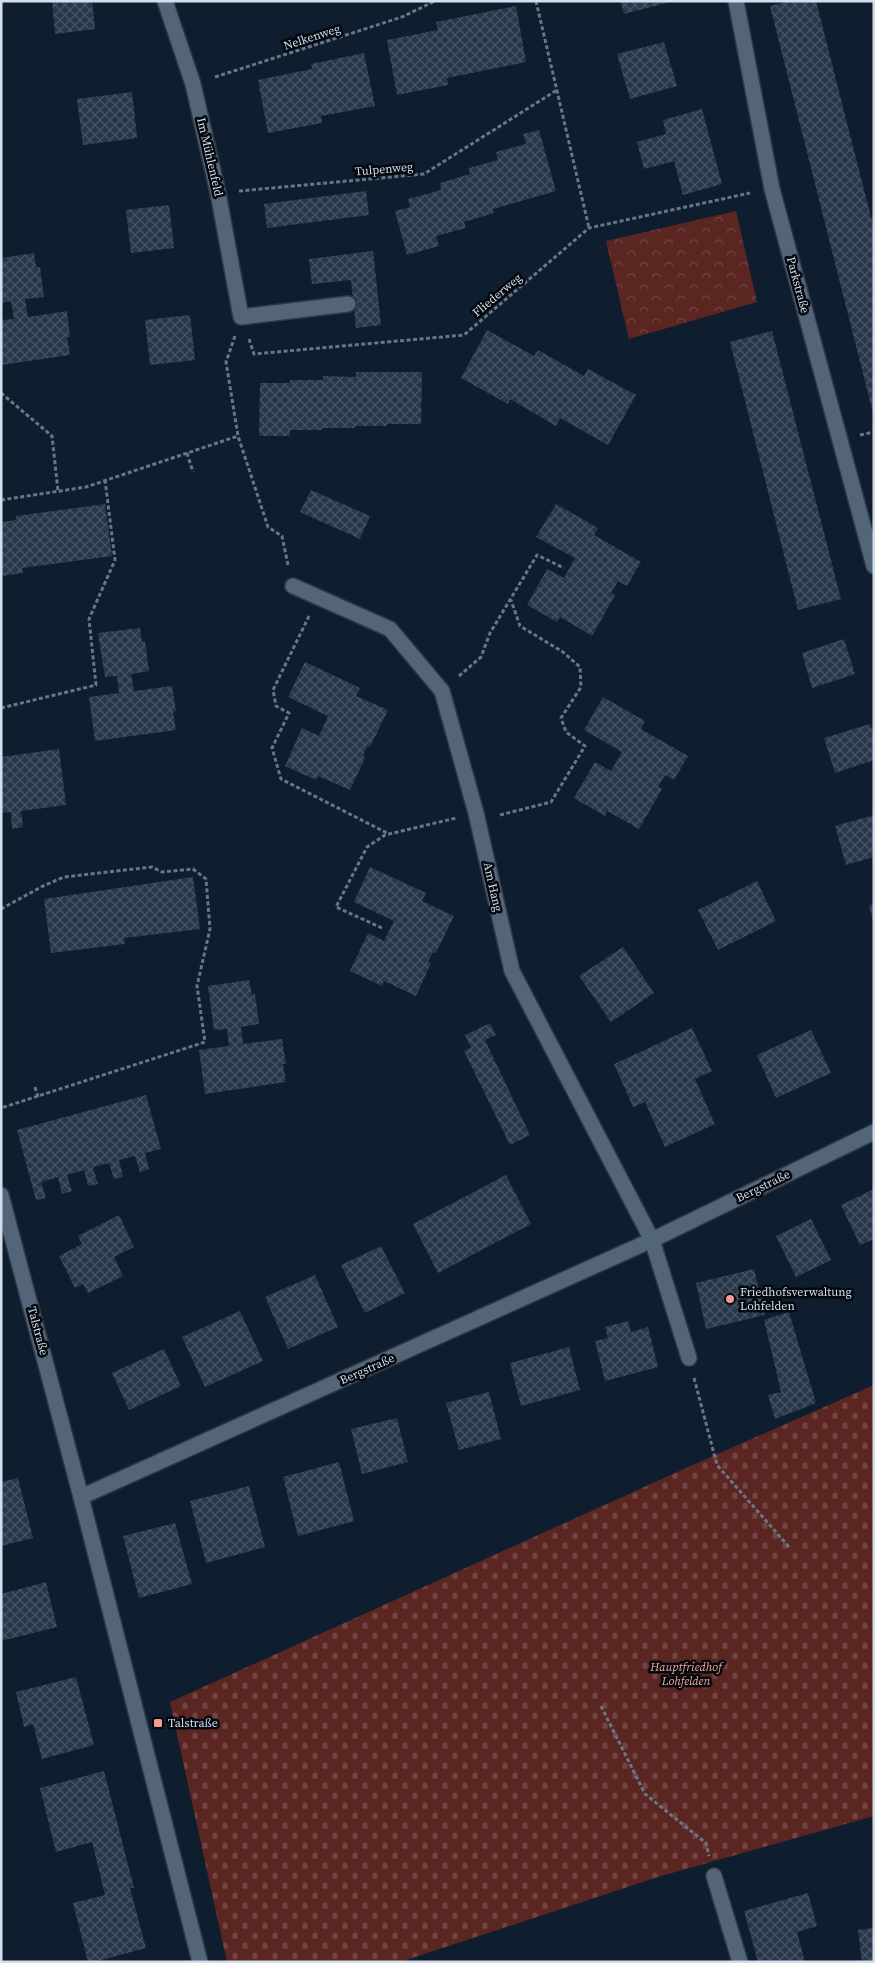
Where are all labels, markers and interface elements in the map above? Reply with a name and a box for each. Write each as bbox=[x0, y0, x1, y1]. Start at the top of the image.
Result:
street label: Nelkenweg bbox=[282, 20, 342, 54]
street label: Im Mühlenfeld bbox=[193, 116, 227, 198]
street label: Tulpenweg bbox=[354, 158, 414, 180]
street label: Parkstraße bbox=[783, 255, 813, 315]
street label: Fliederweg bbox=[469, 270, 525, 320]
street label: Am Hang bbox=[480, 861, 506, 913]
street label: Bergstraße bbox=[733, 1166, 793, 1206]
place label: Friedhofsverwaltung Lohfelden bbox=[740, 1284, 852, 1314]
marker: Friedhofsverwaltung Lohfelden bbox=[724, 1293, 736, 1305]
street label: Talstraße bbox=[24, 1305, 52, 1357]
street label: Bergstraße bbox=[337, 1350, 397, 1388]
park label: Hauptfriedhof Lohfelden bbox=[649, 1659, 724, 1689]
place label: Talstraße bbox=[168, 1715, 218, 1731]
marker: Talstraße bbox=[152, 1717, 164, 1729]

